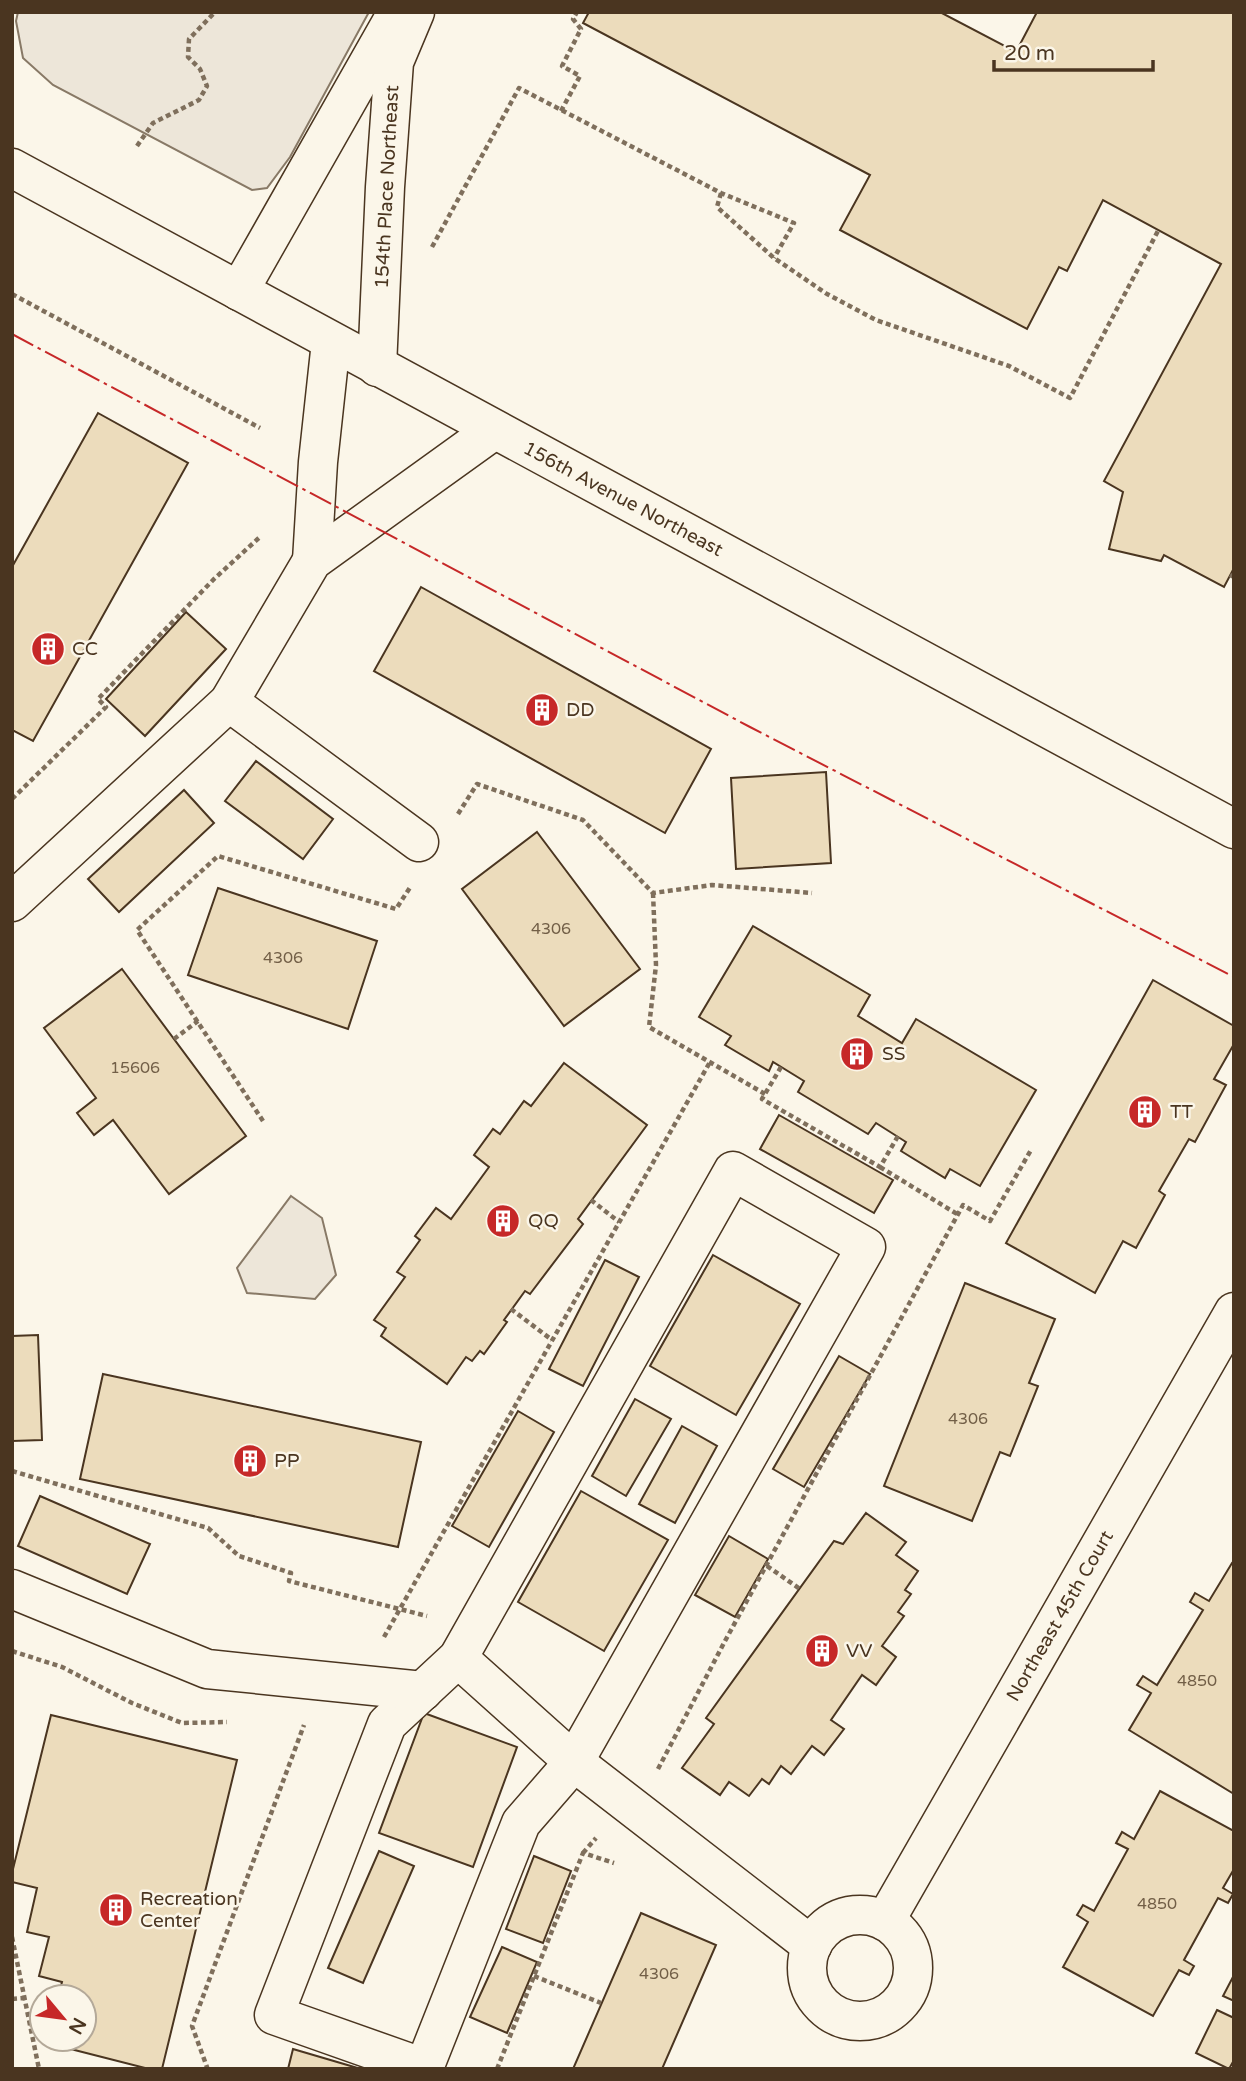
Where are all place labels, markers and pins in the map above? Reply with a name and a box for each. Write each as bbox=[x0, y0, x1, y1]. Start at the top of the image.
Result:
building icon: CC bbox=[29, 630, 67, 668]
place label: CC bbox=[72, 638, 98, 660]
building icon: DD bbox=[523, 691, 561, 729]
place label: DD bbox=[566, 699, 595, 721]
building icon: SS bbox=[838, 1035, 876, 1073]
place label: SS bbox=[882, 1043, 905, 1065]
building icon: TT bbox=[1126, 1093, 1164, 1131]
place label: TT bbox=[1170, 1101, 1194, 1123]
building icon: QQ bbox=[484, 1202, 522, 1240]
place label: QQ bbox=[528, 1210, 559, 1232]
building icon: PP bbox=[231, 1442, 269, 1480]
place label: PP bbox=[274, 1450, 300, 1472]
building icon: VV bbox=[803, 1632, 841, 1670]
place label: VV bbox=[846, 1640, 872, 1662]
place label: Recreation Center bbox=[140, 1888, 238, 1932]
building icon: Recreation Center bbox=[97, 1891, 135, 1929]

